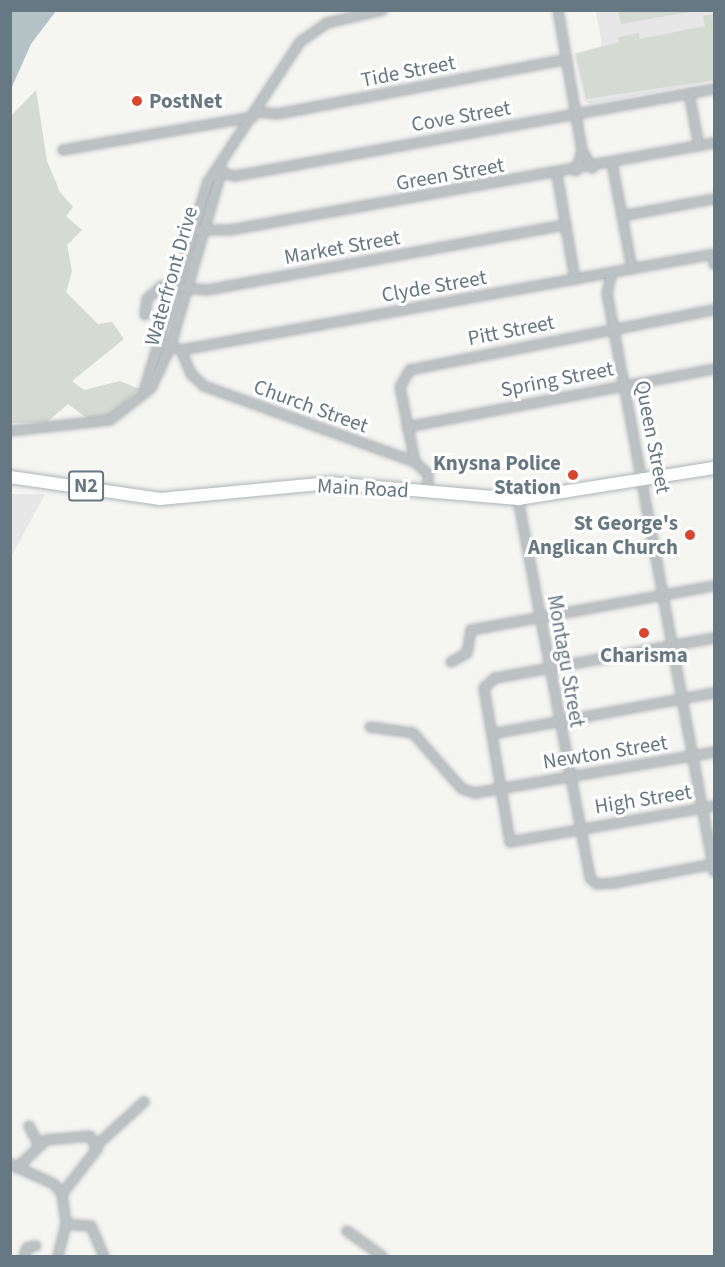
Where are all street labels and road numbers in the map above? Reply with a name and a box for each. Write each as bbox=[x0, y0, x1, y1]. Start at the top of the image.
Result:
street label: Tide Street bbox=[359, 50, 457, 92]
street label: Cove Street bbox=[409, 95, 513, 137]
street label: Green Street bbox=[394, 152, 506, 196]
street label: Waterfront Drive bbox=[139, 203, 203, 349]
street label: Market Street bbox=[282, 224, 402, 270]
street label: Clyde Street bbox=[380, 264, 488, 308]
street label: Pitt Street bbox=[466, 309, 556, 351]
street label: Spring Street bbox=[499, 356, 615, 402]
street label: Church Street bbox=[250, 374, 372, 438]
street label: Queen Street bbox=[630, 378, 676, 496]
road number: N2 bbox=[68, 469, 104, 503]
street label: Main Road bbox=[317, 473, 409, 503]
street label: Montagu Street bbox=[542, 593, 590, 729]
street label: Newton Street bbox=[541, 730, 669, 774]
street label: High Street bbox=[593, 779, 693, 819]

